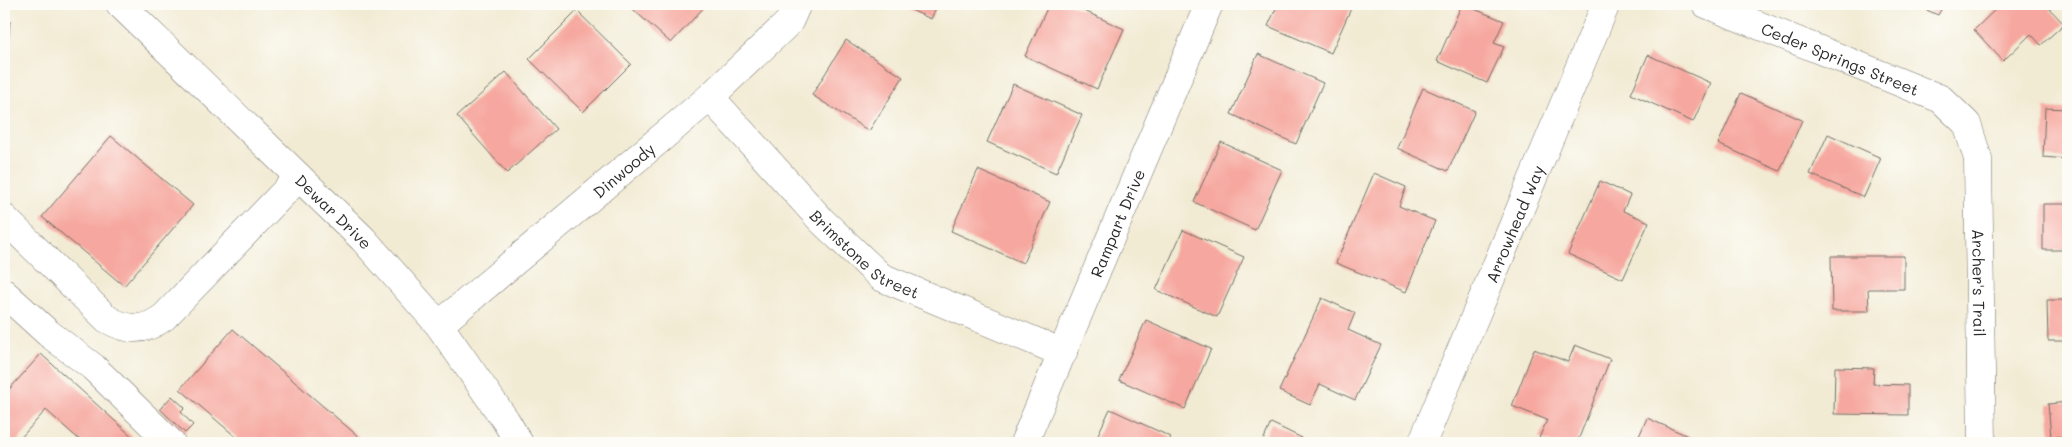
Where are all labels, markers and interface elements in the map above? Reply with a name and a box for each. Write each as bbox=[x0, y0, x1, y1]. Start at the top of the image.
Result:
street label: Ceder Springs Street bbox=[1758, 17, 1922, 100]
street label: Dinwoody bbox=[588, 138, 659, 202]
street label: Arrowhead Way bbox=[1480, 161, 1548, 286]
street label: Rampart Drive bbox=[1085, 166, 1149, 280]
street label: Dewar Drive bbox=[291, 169, 377, 253]
street label: Brimstone Street bbox=[806, 205, 923, 302]
street label: Archer's Trail bbox=[1968, 229, 1991, 337]

